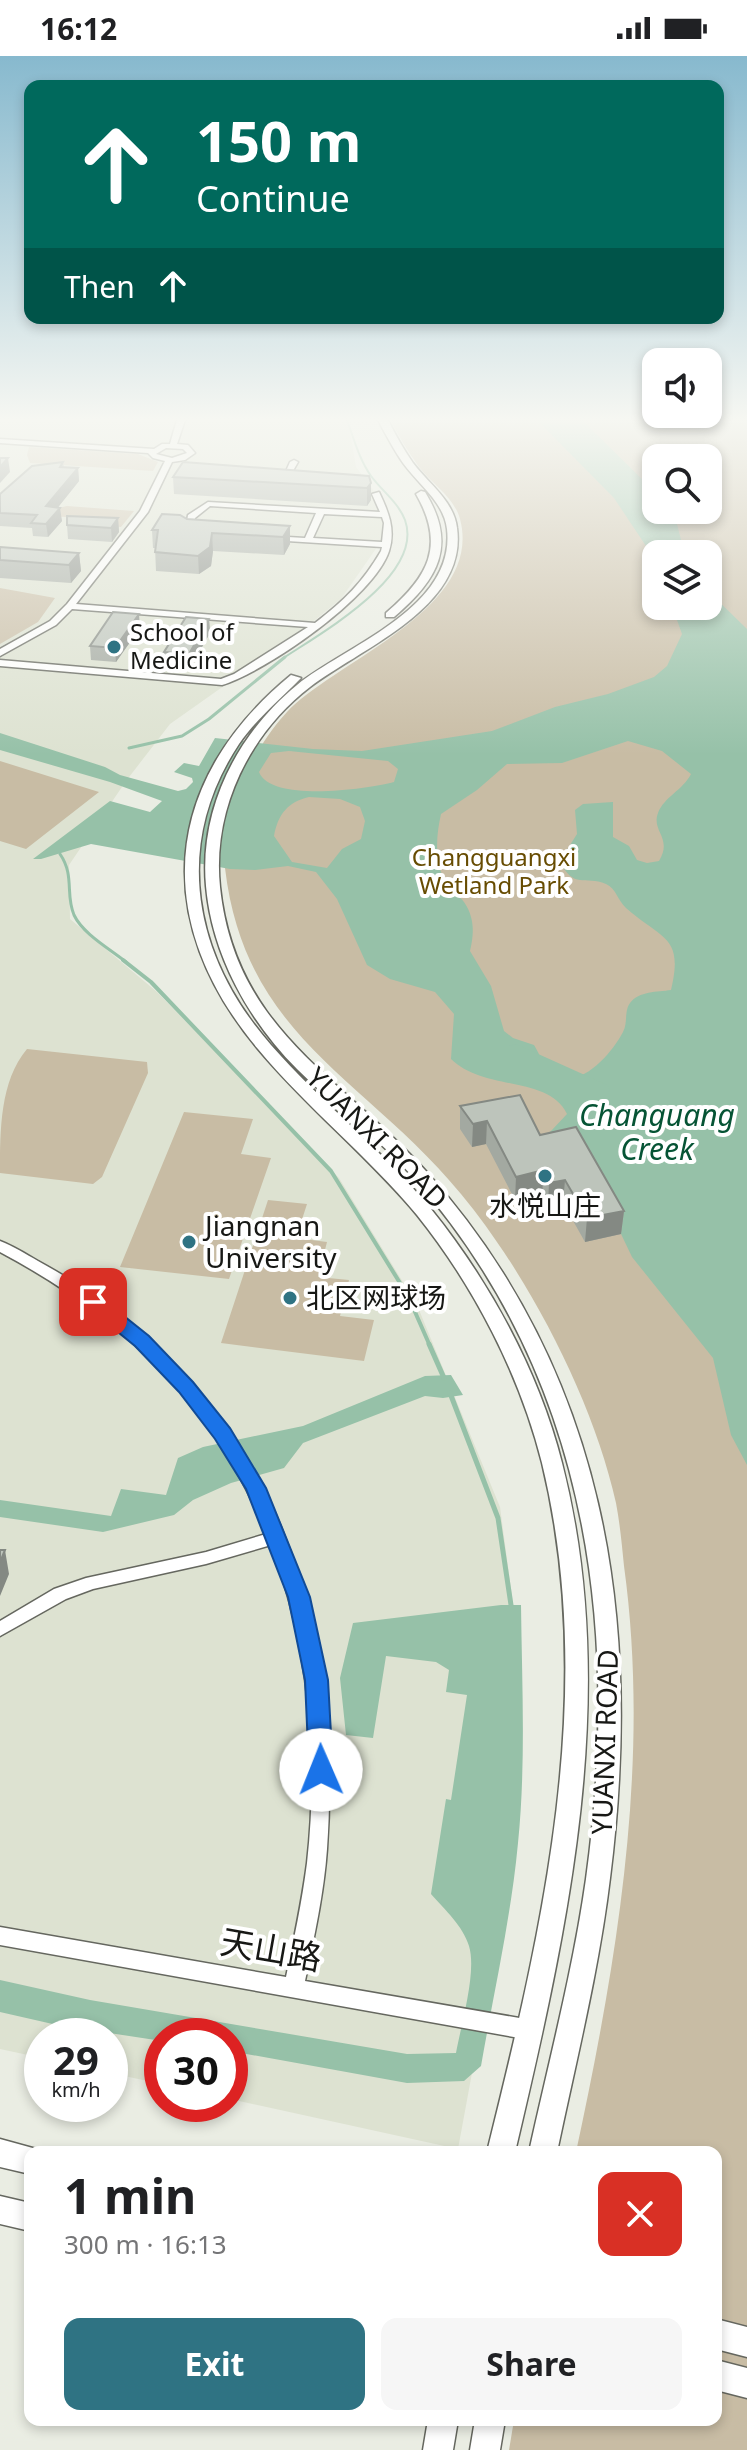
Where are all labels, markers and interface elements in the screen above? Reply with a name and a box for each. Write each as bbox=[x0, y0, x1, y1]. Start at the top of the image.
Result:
text: 16:12 bbox=[40, 8, 117, 49]
text: 150 m bbox=[196, 102, 361, 178]
icon: ahead bbox=[64, 112, 168, 216]
text: Continue bbox=[196, 174, 350, 223]
icon: ahead bbox=[151, 264, 195, 308]
text: Then bbox=[64, 266, 135, 307]
map controls bbox=[642, 348, 722, 620]
button: sound bbox=[642, 348, 722, 428]
button: search bbox=[642, 444, 722, 524]
button: layers bbox=[642, 540, 722, 620]
place label: School of Medicine bbox=[130, 615, 236, 676]
marker: School of Medicine bbox=[105, 638, 123, 656]
park label: Changguangxi Wetland Park bbox=[412, 840, 576, 901]
street label: YUANXI ROAD bbox=[299, 1058, 457, 1216]
water label: Changuang Creek bbox=[579, 1094, 735, 1169]
marker: 水悦山庄 bbox=[536, 1167, 554, 1185]
place label: 水悦山庄 bbox=[489, 1186, 601, 1224]
place label: Jiangnan University bbox=[202, 1206, 337, 1276]
marker: Jiangnan University bbox=[180, 1233, 198, 1251]
pin bbox=[59, 1268, 127, 1336]
place label: 北区网球场 bbox=[306, 1278, 446, 1316]
icon: arrive bbox=[71, 1280, 115, 1324]
marker: 北区网球场 bbox=[281, 1289, 299, 1307]
street label: YUANXI ROAD bbox=[582, 1649, 626, 1835]
position arrow bbox=[279, 1728, 363, 1812]
street label: 天山路 bbox=[217, 1918, 325, 1981]
speed limit sign: 30 bbox=[144, 2018, 248, 2122]
text: 29 bbox=[53, 2032, 99, 2087]
text: km/h bbox=[51, 2076, 101, 2103]
text: 1 min bbox=[64, 2163, 196, 2228]
button: close bbox=[598, 2172, 682, 2256]
text: 300 m · 16:13 bbox=[64, 2226, 227, 2262]
button: Exit bbox=[64, 2318, 365, 2410]
button: Share bbox=[381, 2318, 682, 2410]

